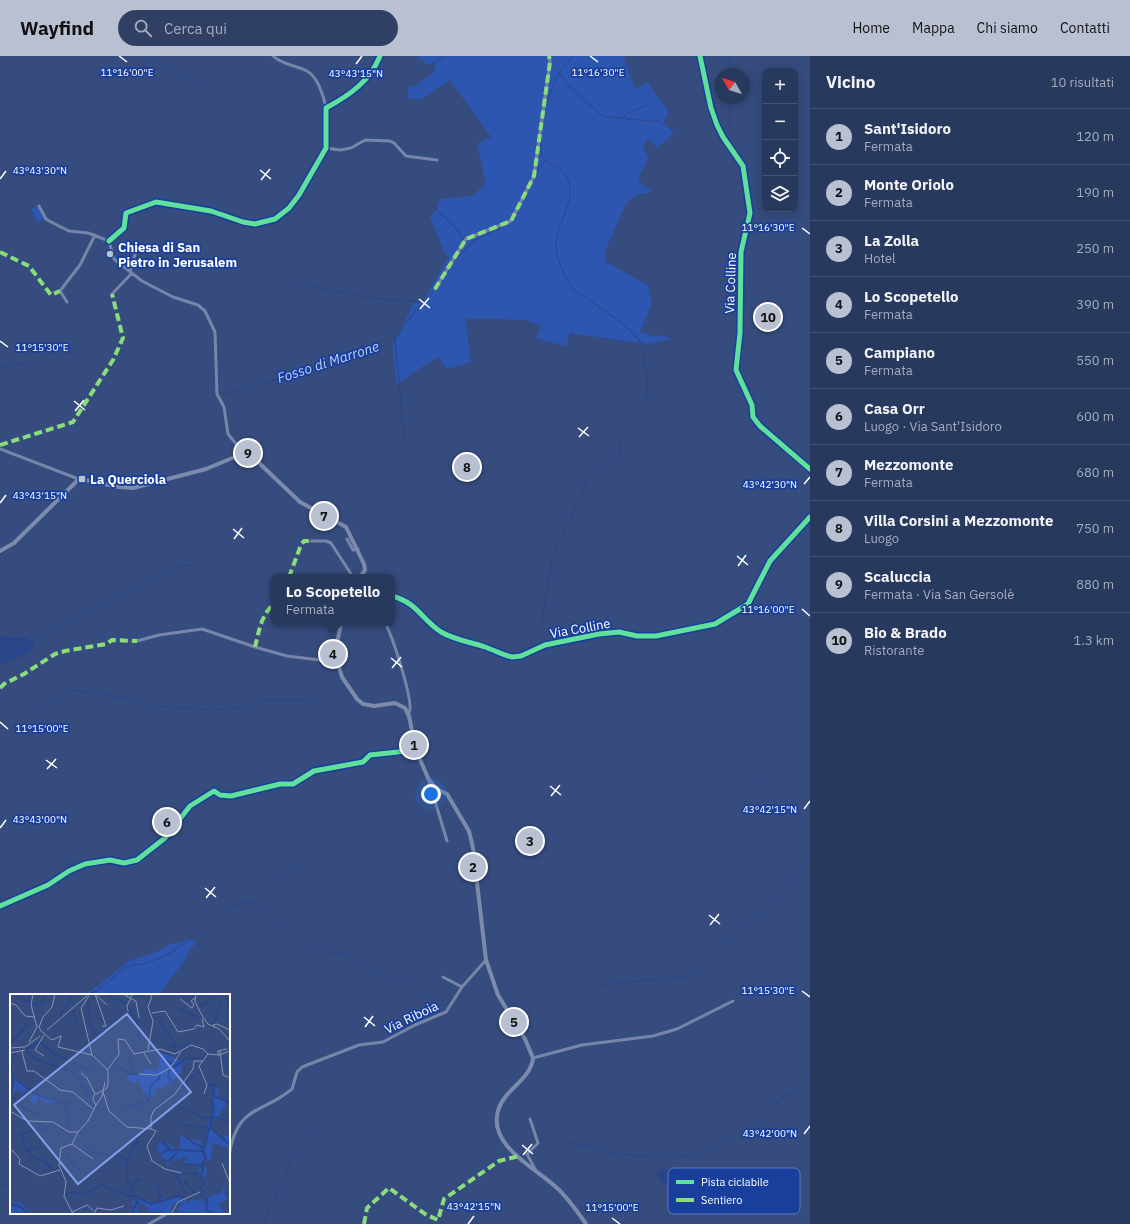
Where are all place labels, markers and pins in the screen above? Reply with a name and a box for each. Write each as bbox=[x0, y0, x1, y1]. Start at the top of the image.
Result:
place label: Chiesa di San Pietro in Jerusalem bbox=[118, 239, 237, 271]
marker: Chiesa di San Pietro in Jerusalem bbox=[105, 249, 115, 259]
pin: 10 bbox=[755, 302, 781, 332]
pin: 9 bbox=[235, 438, 261, 468]
pin: 8 bbox=[454, 452, 480, 482]
place label: La Querciola bbox=[90, 471, 166, 488]
marker: La Querciola bbox=[77, 474, 87, 484]
pin: 7 bbox=[311, 501, 337, 531]
pin: 4 bbox=[320, 639, 346, 669]
pin: 1 bbox=[401, 730, 427, 760]
pin: 6 bbox=[154, 807, 180, 837]
pin: 3 bbox=[517, 826, 543, 856]
pin: 2 bbox=[460, 852, 486, 882]
pin: 5 bbox=[501, 1007, 527, 1037]

